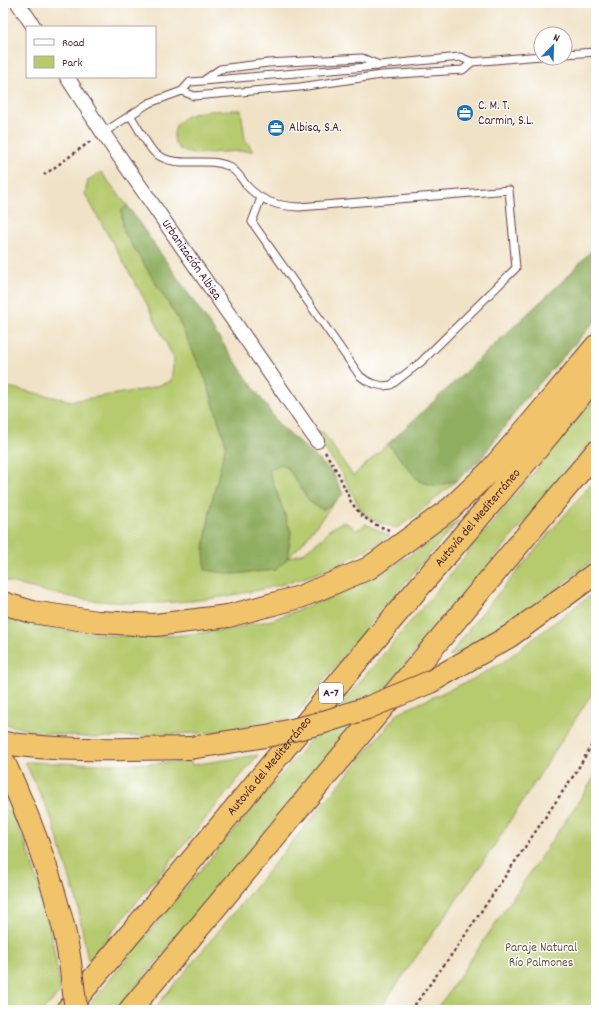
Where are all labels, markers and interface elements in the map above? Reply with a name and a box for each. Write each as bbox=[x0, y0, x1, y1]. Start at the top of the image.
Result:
legend bbox=[26, 26, 156, 78]
north arrow bbox=[533, 26, 573, 66]
text: N bbox=[550, 30, 562, 47]
text: Road bbox=[62, 35, 84, 52]
text: Park bbox=[62, 55, 83, 72]
place label: C. M. T. Carmin, S.L. bbox=[478, 97, 533, 131]
office icon: C. M. T. Carmin, S.L. bbox=[455, 103, 475, 123]
office icon: Albisa, S.A. bbox=[266, 118, 286, 138]
place label: Albisa, S.A. bbox=[289, 119, 341, 138]
street label: Urbanización Albisa bbox=[156, 216, 226, 305]
street label: Autovía del Mediterráneo bbox=[430, 465, 526, 572]
road number: A-7 bbox=[319, 683, 343, 703]
street label: Autovía del Mediterráneo bbox=[223, 712, 317, 820]
park label: Paraje Natural Río Palmones bbox=[505, 939, 577, 973]

